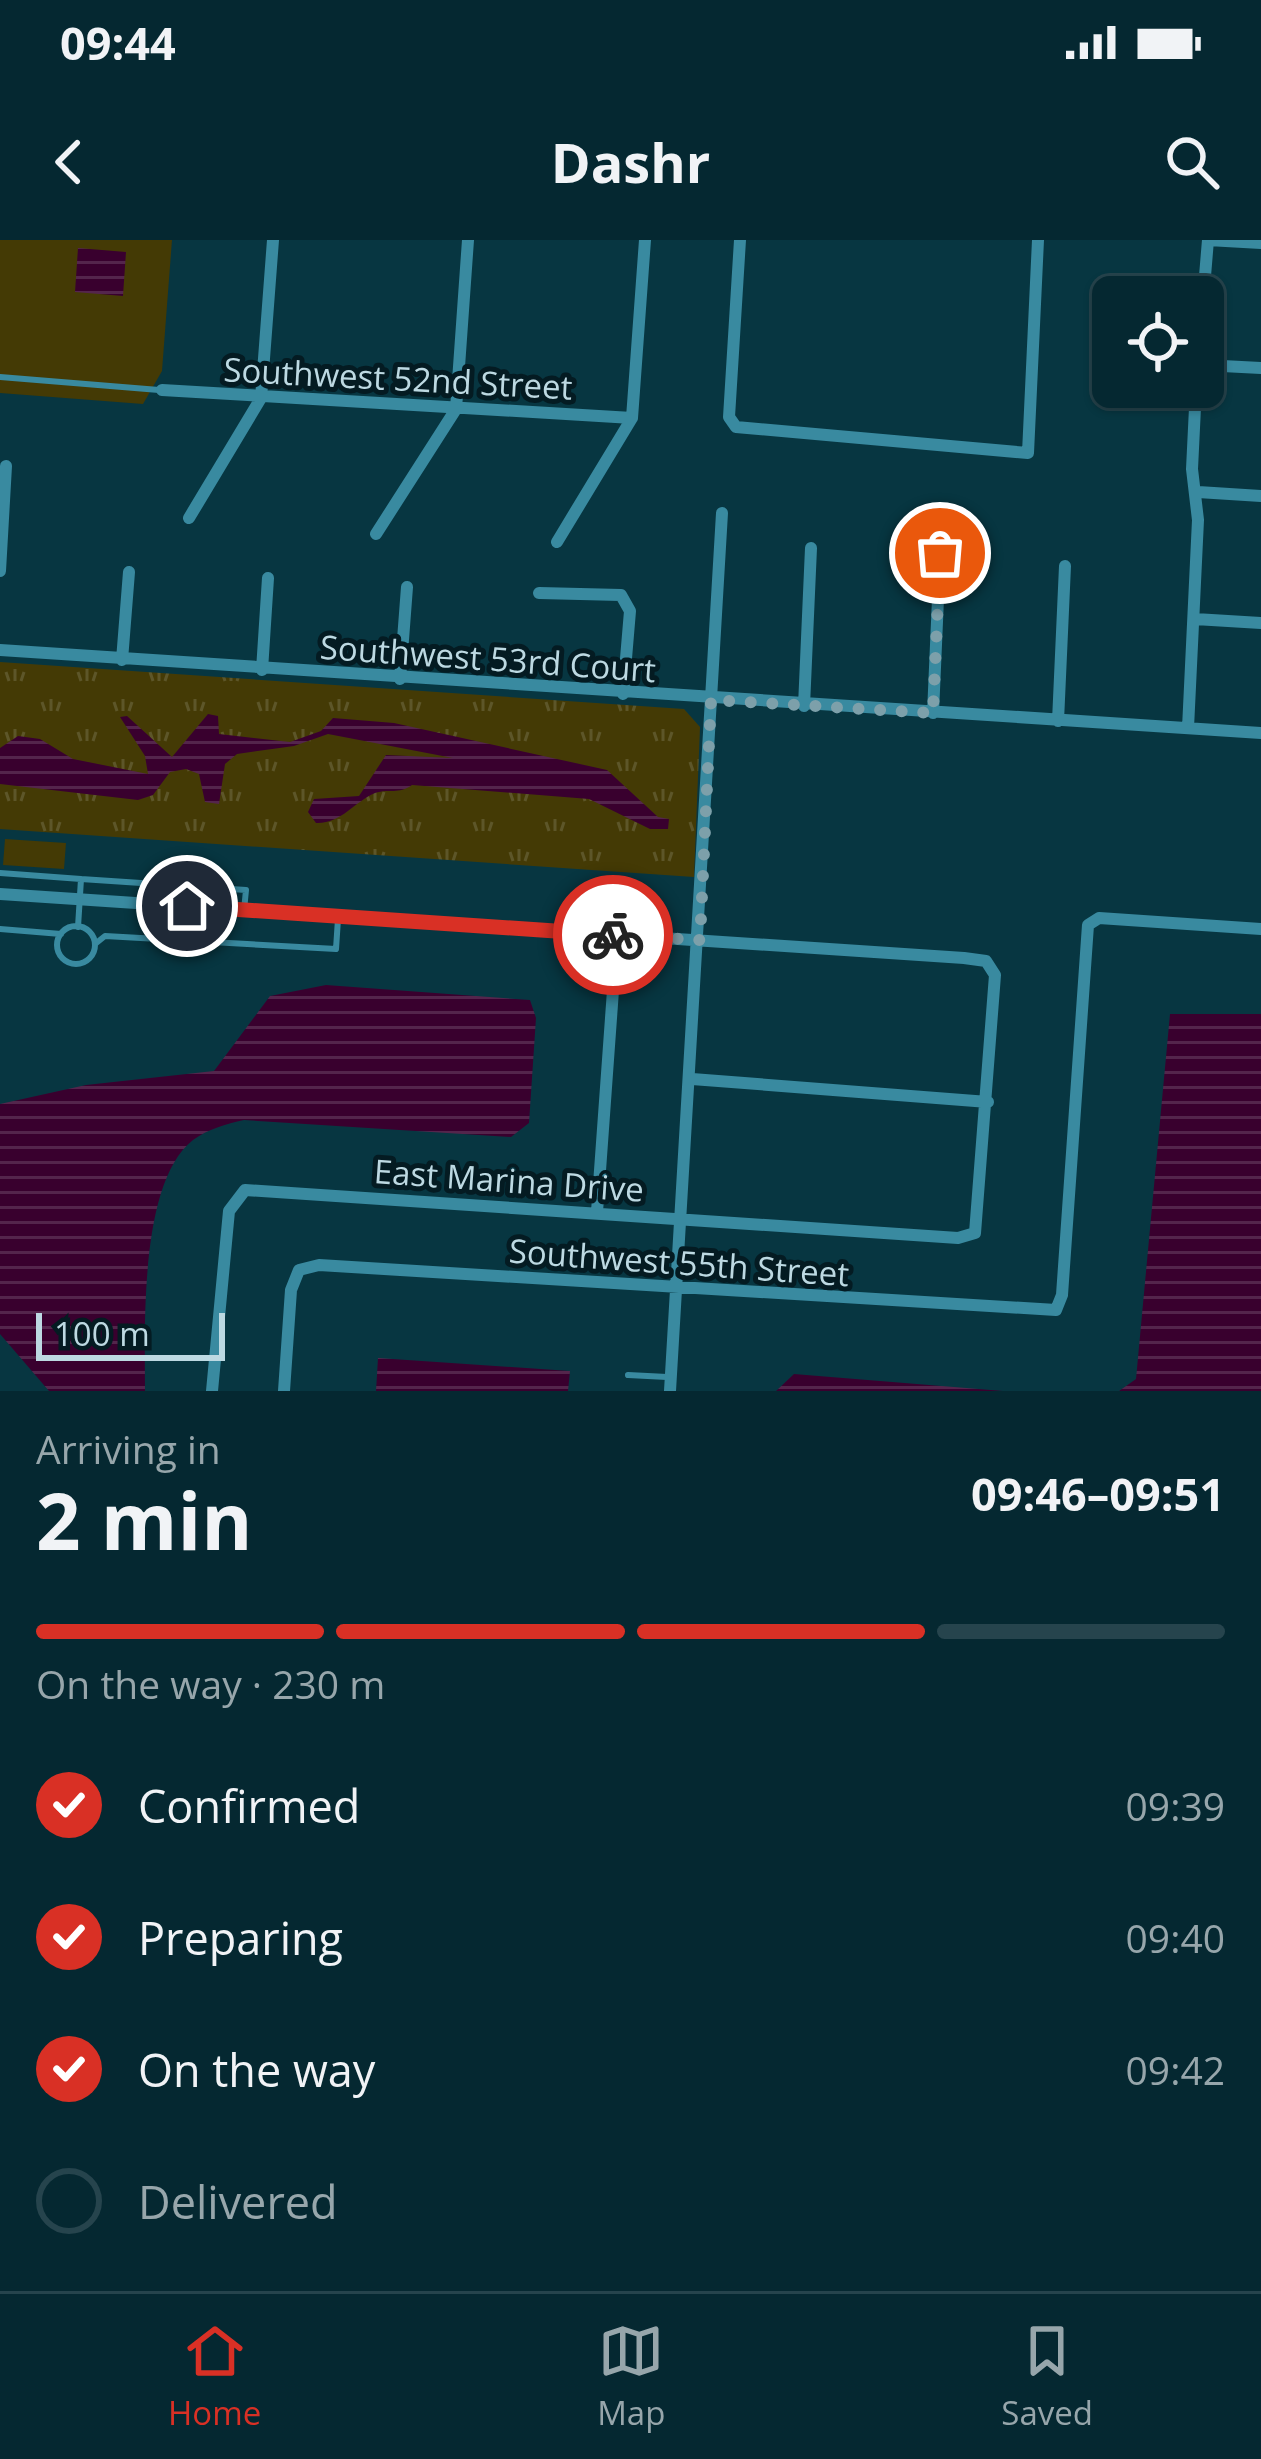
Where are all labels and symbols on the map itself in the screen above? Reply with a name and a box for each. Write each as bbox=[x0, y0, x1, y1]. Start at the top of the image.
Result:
street label: Southwest 52nd Street bbox=[222, 346, 574, 410]
pin bbox=[889, 502, 991, 604]
street label: Southwest 53rd Court bbox=[319, 624, 657, 692]
pin bbox=[136, 855, 238, 957]
courier bbox=[553, 875, 673, 995]
street label: East Marina Drive bbox=[373, 1148, 645, 1212]
street label: Southwest 55th Street bbox=[507, 1228, 851, 1296]
scale bar bbox=[36, 1307, 225, 1360]

